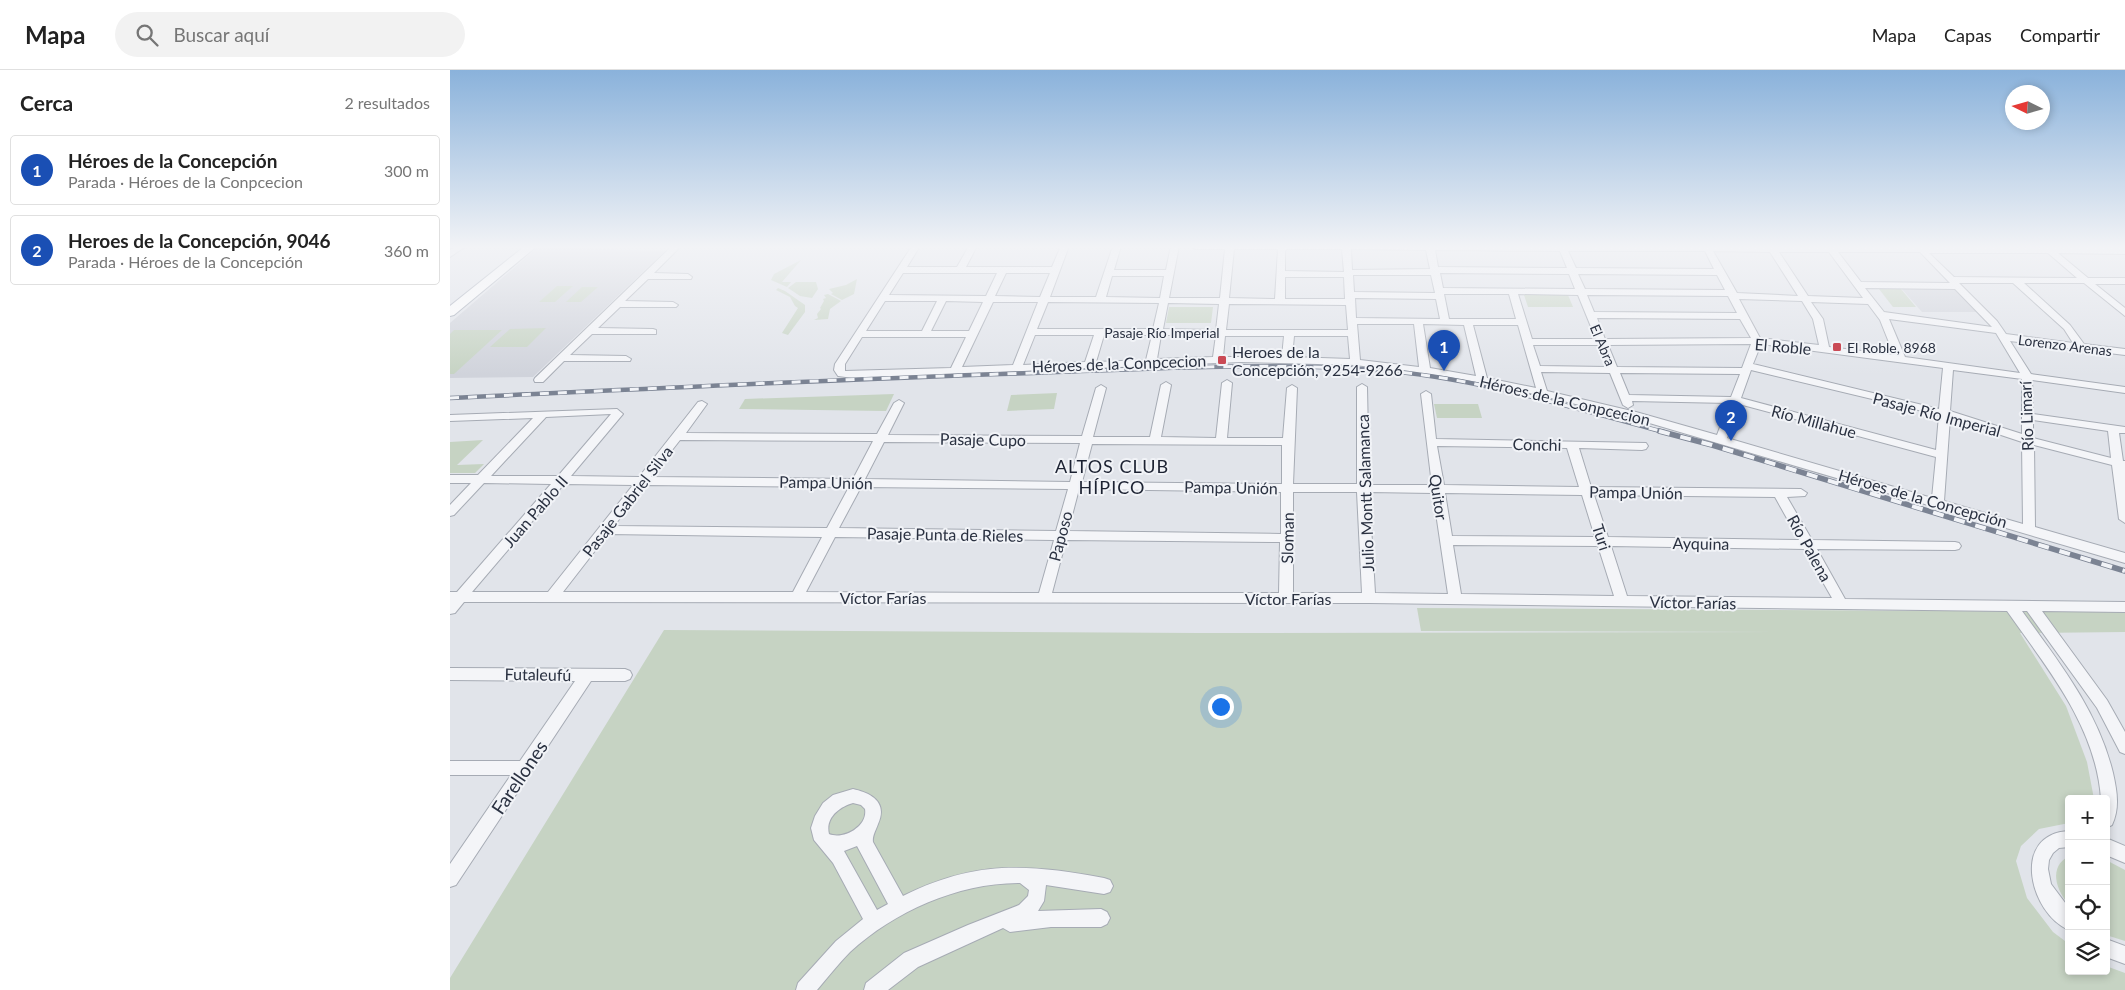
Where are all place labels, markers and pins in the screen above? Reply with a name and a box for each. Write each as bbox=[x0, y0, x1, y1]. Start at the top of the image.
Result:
pin: 1 bbox=[1428, 330, 1460, 371]
place label: El Roble, 8968 bbox=[1847, 339, 1936, 356]
marker: El Roble, 8968 bbox=[1831, 341, 1843, 353]
place label: Heroes de la Concepción, 9254-9266 bbox=[1232, 342, 1403, 379]
marker: Heroes de la Concepción, 9254-9266 bbox=[1216, 354, 1228, 366]
pin: 2 bbox=[1715, 400, 1747, 441]

